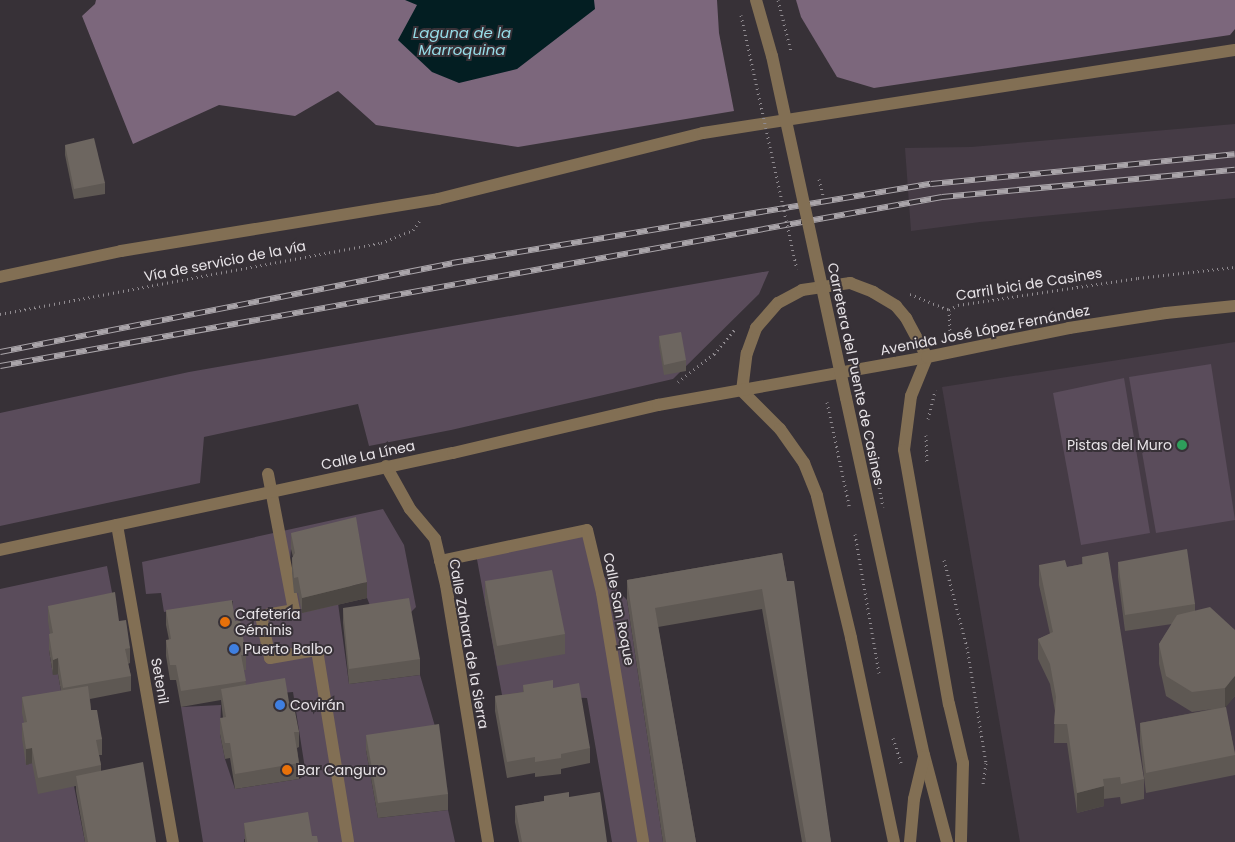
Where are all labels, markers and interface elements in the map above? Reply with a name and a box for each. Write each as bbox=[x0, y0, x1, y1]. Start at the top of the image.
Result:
water label: Laguna de la Marroquina bbox=[413, 23, 511, 58]
street label: Vía de servicio de la vía bbox=[143, 237, 307, 285]
street label: Carretera del Puente de Casines bbox=[824, 261, 888, 487]
street label: Carril bici de Casines bbox=[955, 264, 1103, 304]
street label: Avenida José López Fernández bbox=[879, 301, 1091, 359]
street label: Calle La Línea bbox=[320, 437, 416, 473]
place label: Pistas del Muro bbox=[1067, 437, 1172, 453]
marker: Pistas del Muro bbox=[1176, 439, 1188, 451]
street label: Calle San Roque bbox=[600, 551, 638, 667]
street label: Calle Zahara de la Sierra bbox=[446, 558, 492, 730]
place label: Cafetería Géminis bbox=[235, 606, 300, 638]
marker: Cafetería Géminis bbox=[219, 616, 231, 628]
place label: Puerto Balbo bbox=[244, 641, 333, 657]
marker: Puerto Balbo bbox=[228, 643, 240, 655]
street label: Setenil bbox=[148, 657, 172, 705]
place label: Covirán bbox=[290, 697, 345, 713]
marker: Covirán bbox=[274, 699, 286, 711]
place label: Bar Canguro bbox=[297, 762, 386, 778]
marker: Bar Canguro bbox=[281, 764, 293, 776]

